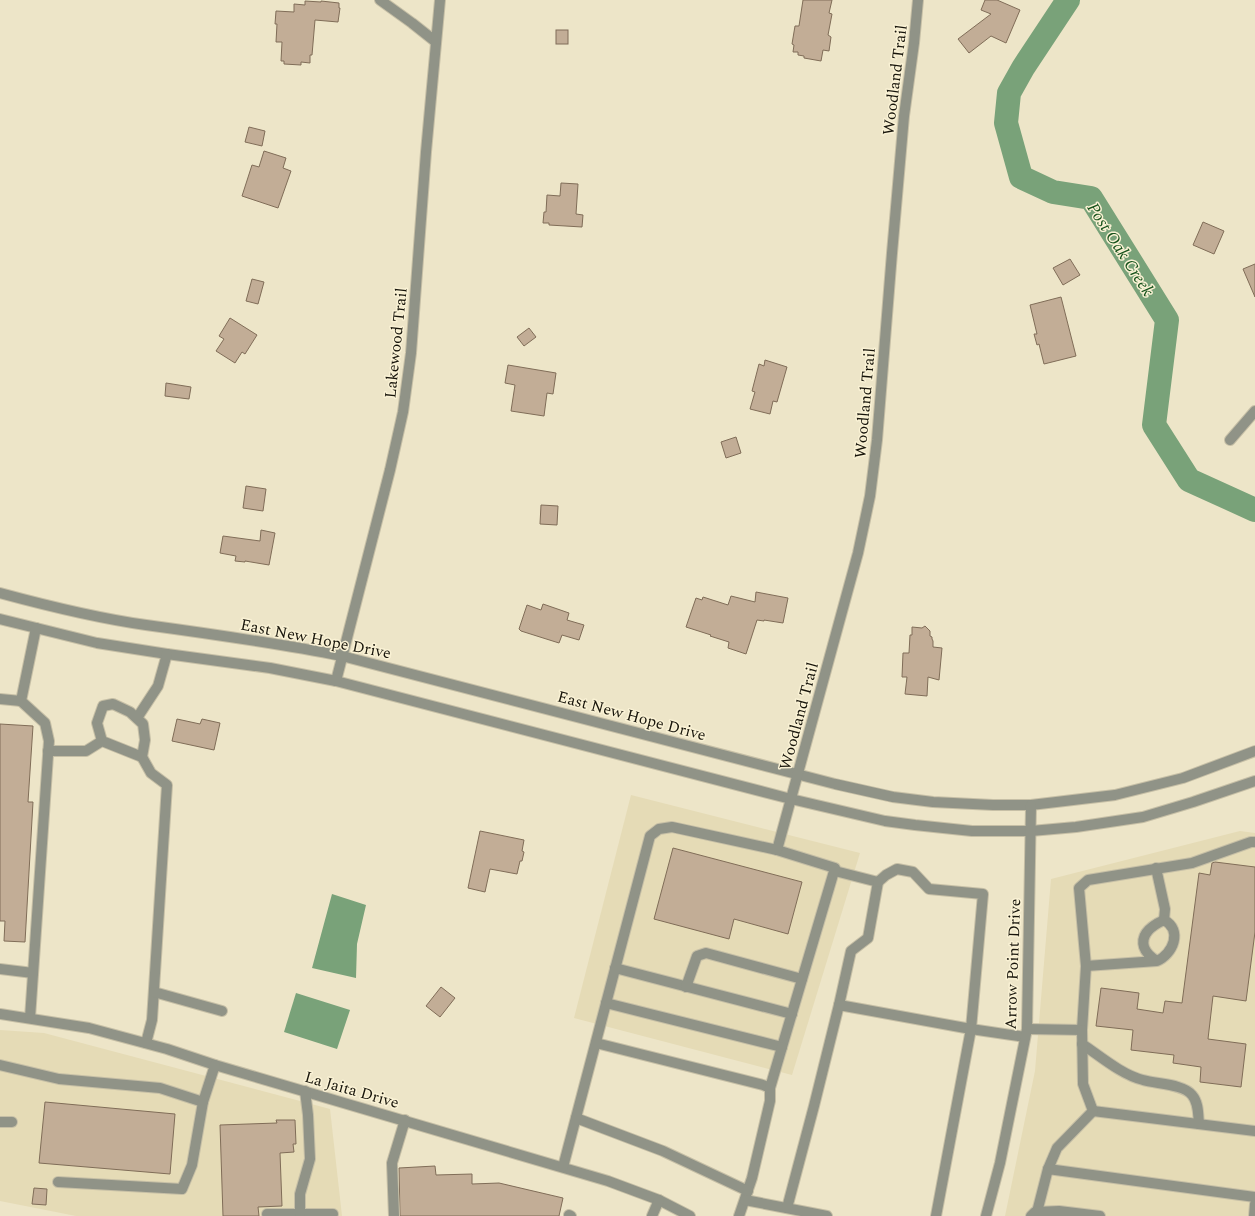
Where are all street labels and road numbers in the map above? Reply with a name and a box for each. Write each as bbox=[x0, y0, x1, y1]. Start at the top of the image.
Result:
street label: Woodland Trail bbox=[876, 24, 914, 137]
street label: Lakewood Trail bbox=[378, 287, 414, 400]
street label: Woodland Trail bbox=[848, 347, 882, 459]
street label: East New Hope Drive bbox=[238, 613, 393, 665]
street label: Woodland Trail bbox=[773, 660, 825, 773]
street label: East New Hope Drive bbox=[555, 685, 709, 747]
street label: Arrow Point Drive bbox=[999, 898, 1027, 1030]
street label: La Jaita Drive bbox=[302, 1065, 402, 1115]

